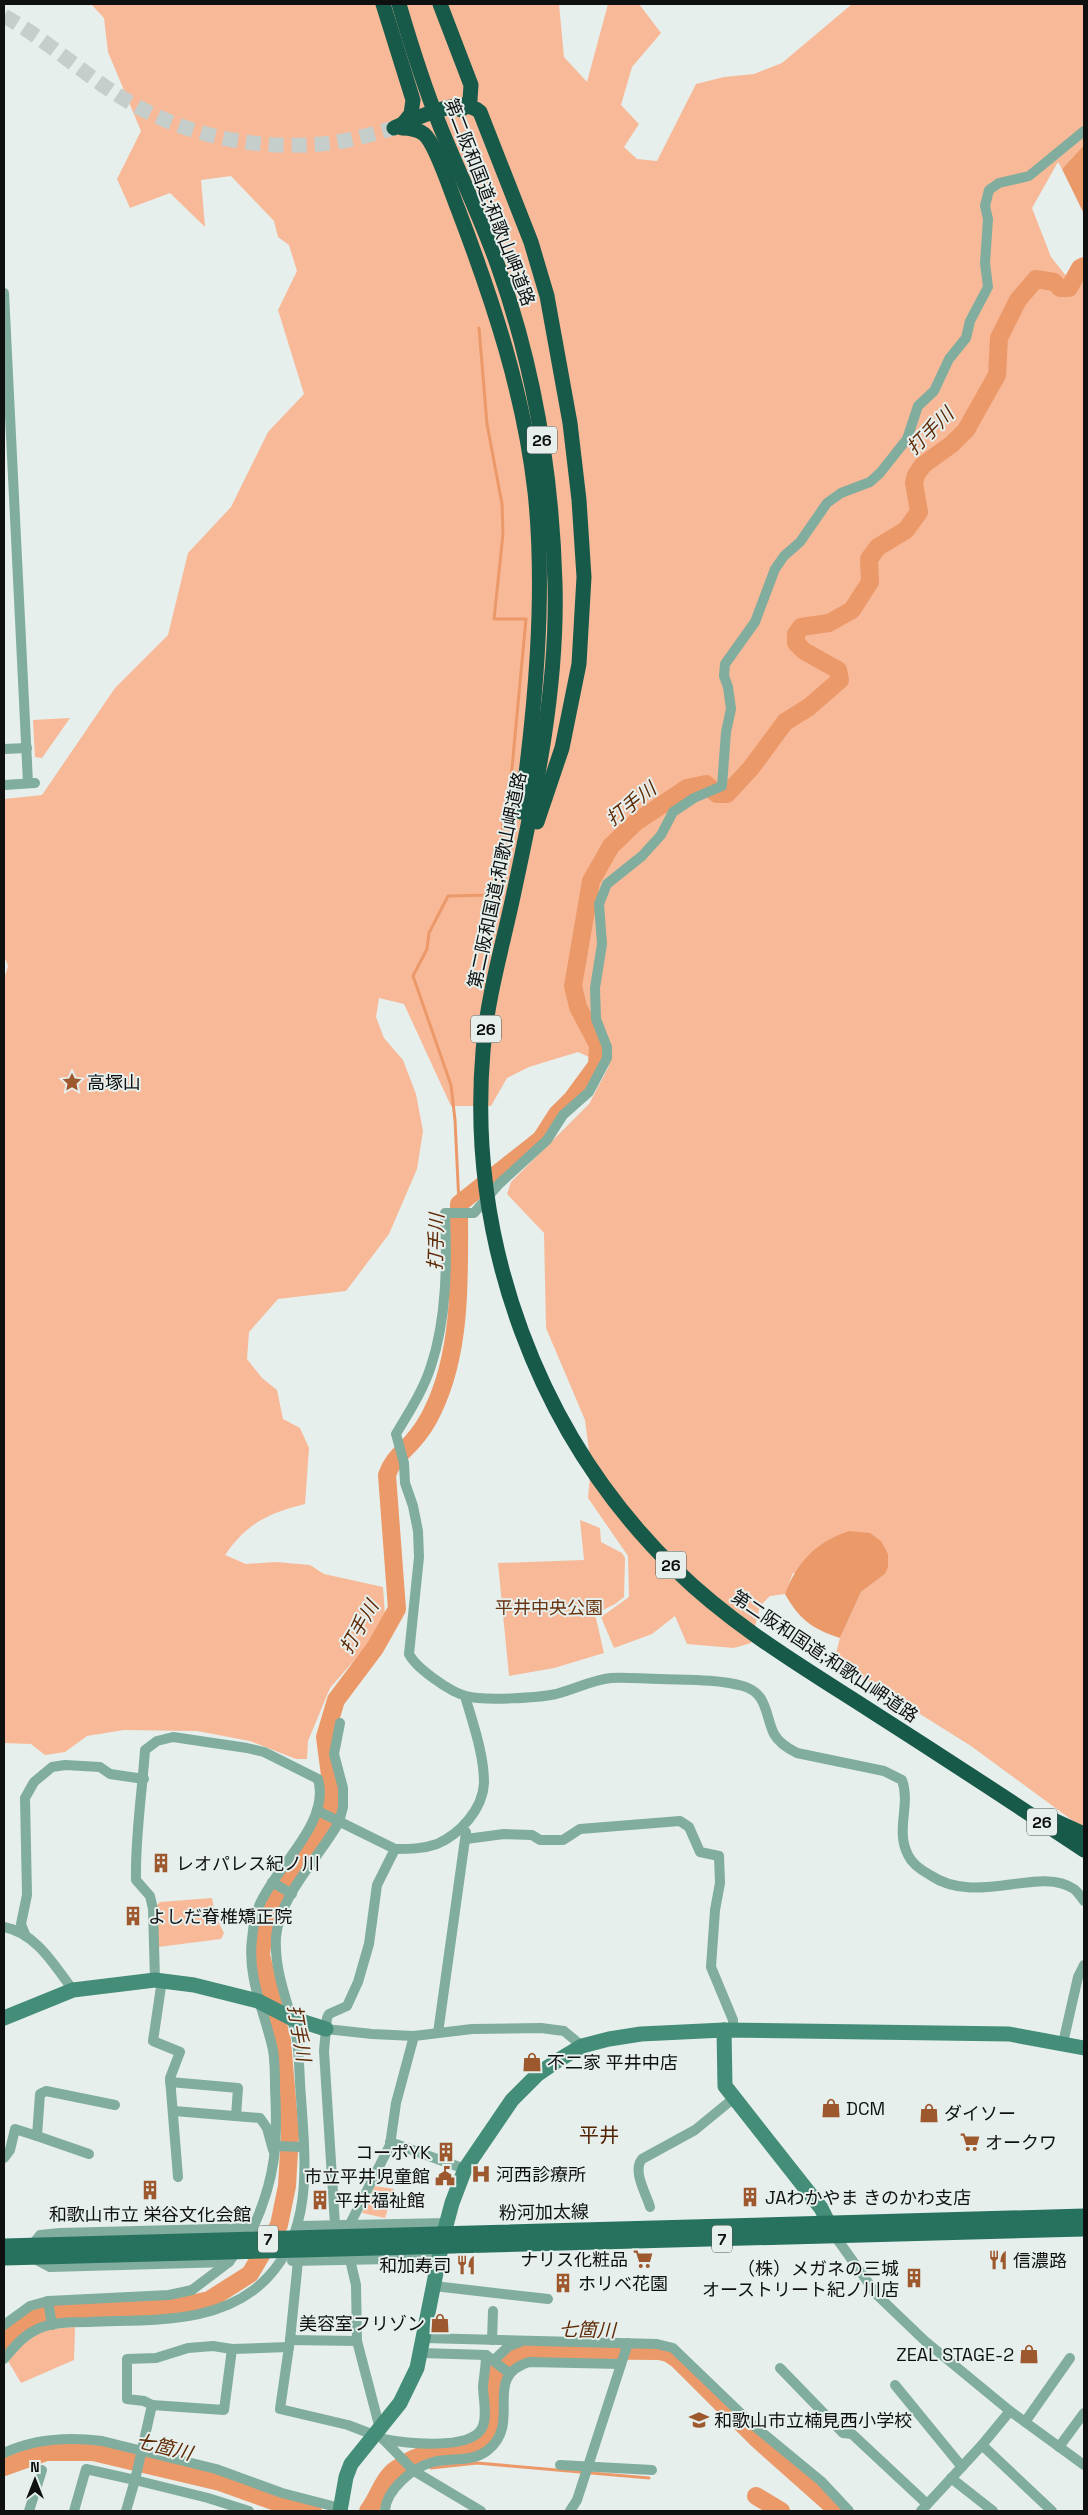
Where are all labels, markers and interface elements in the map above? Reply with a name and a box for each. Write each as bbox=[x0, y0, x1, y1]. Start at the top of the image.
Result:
street label: 第二阪和国道;和歌山岬道路 bbox=[440, 95, 540, 309]
water label: 打手川 bbox=[901, 401, 960, 460]
road number: 26 bbox=[527, 426, 557, 454]
street label: 第二阪和国道;和歌山岬道路 bbox=[463, 770, 531, 990]
water label: 打手川 bbox=[601, 775, 663, 831]
road number: 26 bbox=[471, 1016, 501, 1042]
place icon: 高塚山 bbox=[61, 1071, 83, 1093]
place label: 高塚山 bbox=[87, 1071, 141, 1094]
water label: 打手川 bbox=[423, 1211, 450, 1271]
road number: 26 bbox=[656, 1552, 686, 1578]
street label: 第二阪和国道;和歌山岬道路 bbox=[727, 1585, 923, 1727]
water label: 打手川 bbox=[334, 1594, 385, 1658]
park label: 平井中央公園 bbox=[495, 1596, 603, 1619]
road number: 26 bbox=[1027, 1808, 1057, 1835]
building icon: レオパレス紀ノ川 bbox=[150, 1852, 172, 1874]
place label: レオパレス紀ノ川 bbox=[176, 1852, 320, 1875]
building icon: よしだ脊椎矯正院 bbox=[122, 1905, 144, 1927]
place label: よしだ脊椎矯正院 bbox=[148, 1905, 292, 1928]
water label: 打手川 bbox=[282, 2003, 317, 2065]
shop icon: 不二家 平井中店 bbox=[521, 2051, 543, 2073]
place label: 不二家 平井中店 bbox=[547, 2051, 678, 2074]
shop icon: DCM bbox=[820, 2097, 842, 2119]
place label: DCM bbox=[846, 2097, 885, 2120]
shop icon: ダイソー bbox=[918, 2102, 940, 2124]
place label: ダイソー bbox=[944, 2102, 1016, 2125]
district label: 平井 bbox=[579, 2122, 619, 2148]
supermarket icon: オークワ bbox=[959, 2131, 981, 2153]
place label: オークワ bbox=[985, 2131, 1057, 2154]
place label: コーポYK bbox=[355, 2141, 431, 2164]
building icon: コーポYK bbox=[435, 2141, 457, 2163]
hospital icon: 河西診療所 bbox=[470, 2163, 492, 2185]
place label: 河西診療所 bbox=[496, 2163, 586, 2186]
place label: 市立平井児童館 bbox=[304, 2165, 430, 2188]
public building icon: 市立平井児童館 bbox=[434, 2165, 456, 2187]
building icon: 和歌山市立 栄谷文化会館 bbox=[139, 2179, 161, 2201]
building icon: JAわかやま きのかわ支店 bbox=[739, 2186, 761, 2208]
place label: JAわかやま きのかわ支店 bbox=[765, 2186, 971, 2209]
building icon: 平井福祉館 bbox=[309, 2189, 331, 2211]
place label: 平井福祉館 bbox=[335, 2189, 425, 2212]
street label: 粉河加太線 bbox=[499, 2200, 589, 2224]
place label: 和歌山市立 栄谷文化会館 bbox=[49, 2203, 251, 2226]
road number: 7 bbox=[258, 2226, 278, 2252]
road number: 7 bbox=[712, 2226, 732, 2252]
place label: ナリス化粧品 bbox=[520, 2248, 628, 2271]
supermarket icon: ナリス化粧品 bbox=[632, 2248, 654, 2270]
restaurant icon: 信濃路 bbox=[987, 2249, 1009, 2271]
place label: 信濃路 bbox=[1013, 2249, 1067, 2272]
place label: 和加寿司 bbox=[379, 2254, 451, 2277]
restaurant icon: 和加寿司 bbox=[455, 2254, 477, 2276]
place label: （株）メガネの三城 オーストリート紀ノ川店 bbox=[702, 2257, 899, 2301]
building icon: （株）メガネの三城 オーストリート紀ノ川店 bbox=[903, 2267, 925, 2289]
building icon: ホリベ花園 bbox=[552, 2272, 574, 2294]
place label: ホリベ花園 bbox=[578, 2272, 668, 2295]
place label: 美容室フリゾン bbox=[299, 2312, 425, 2335]
shop icon: 美容室フリゾン bbox=[429, 2312, 451, 2334]
water label: 七箇川 bbox=[558, 2317, 618, 2343]
place label: ZEAL STAGE-2 bbox=[896, 2343, 1014, 2366]
shop icon: ZEAL STAGE-2 bbox=[1018, 2343, 1040, 2365]
school or university icon: 和歌山市立楠見西小学校 bbox=[688, 2409, 710, 2431]
place label: 和歌山市立楠見西小学校 bbox=[714, 2409, 912, 2432]
water label: 七箇川 bbox=[133, 2428, 197, 2467]
north arrow bbox=[10, 2455, 60, 2505]
text: N bbox=[30, 2458, 40, 2476]

